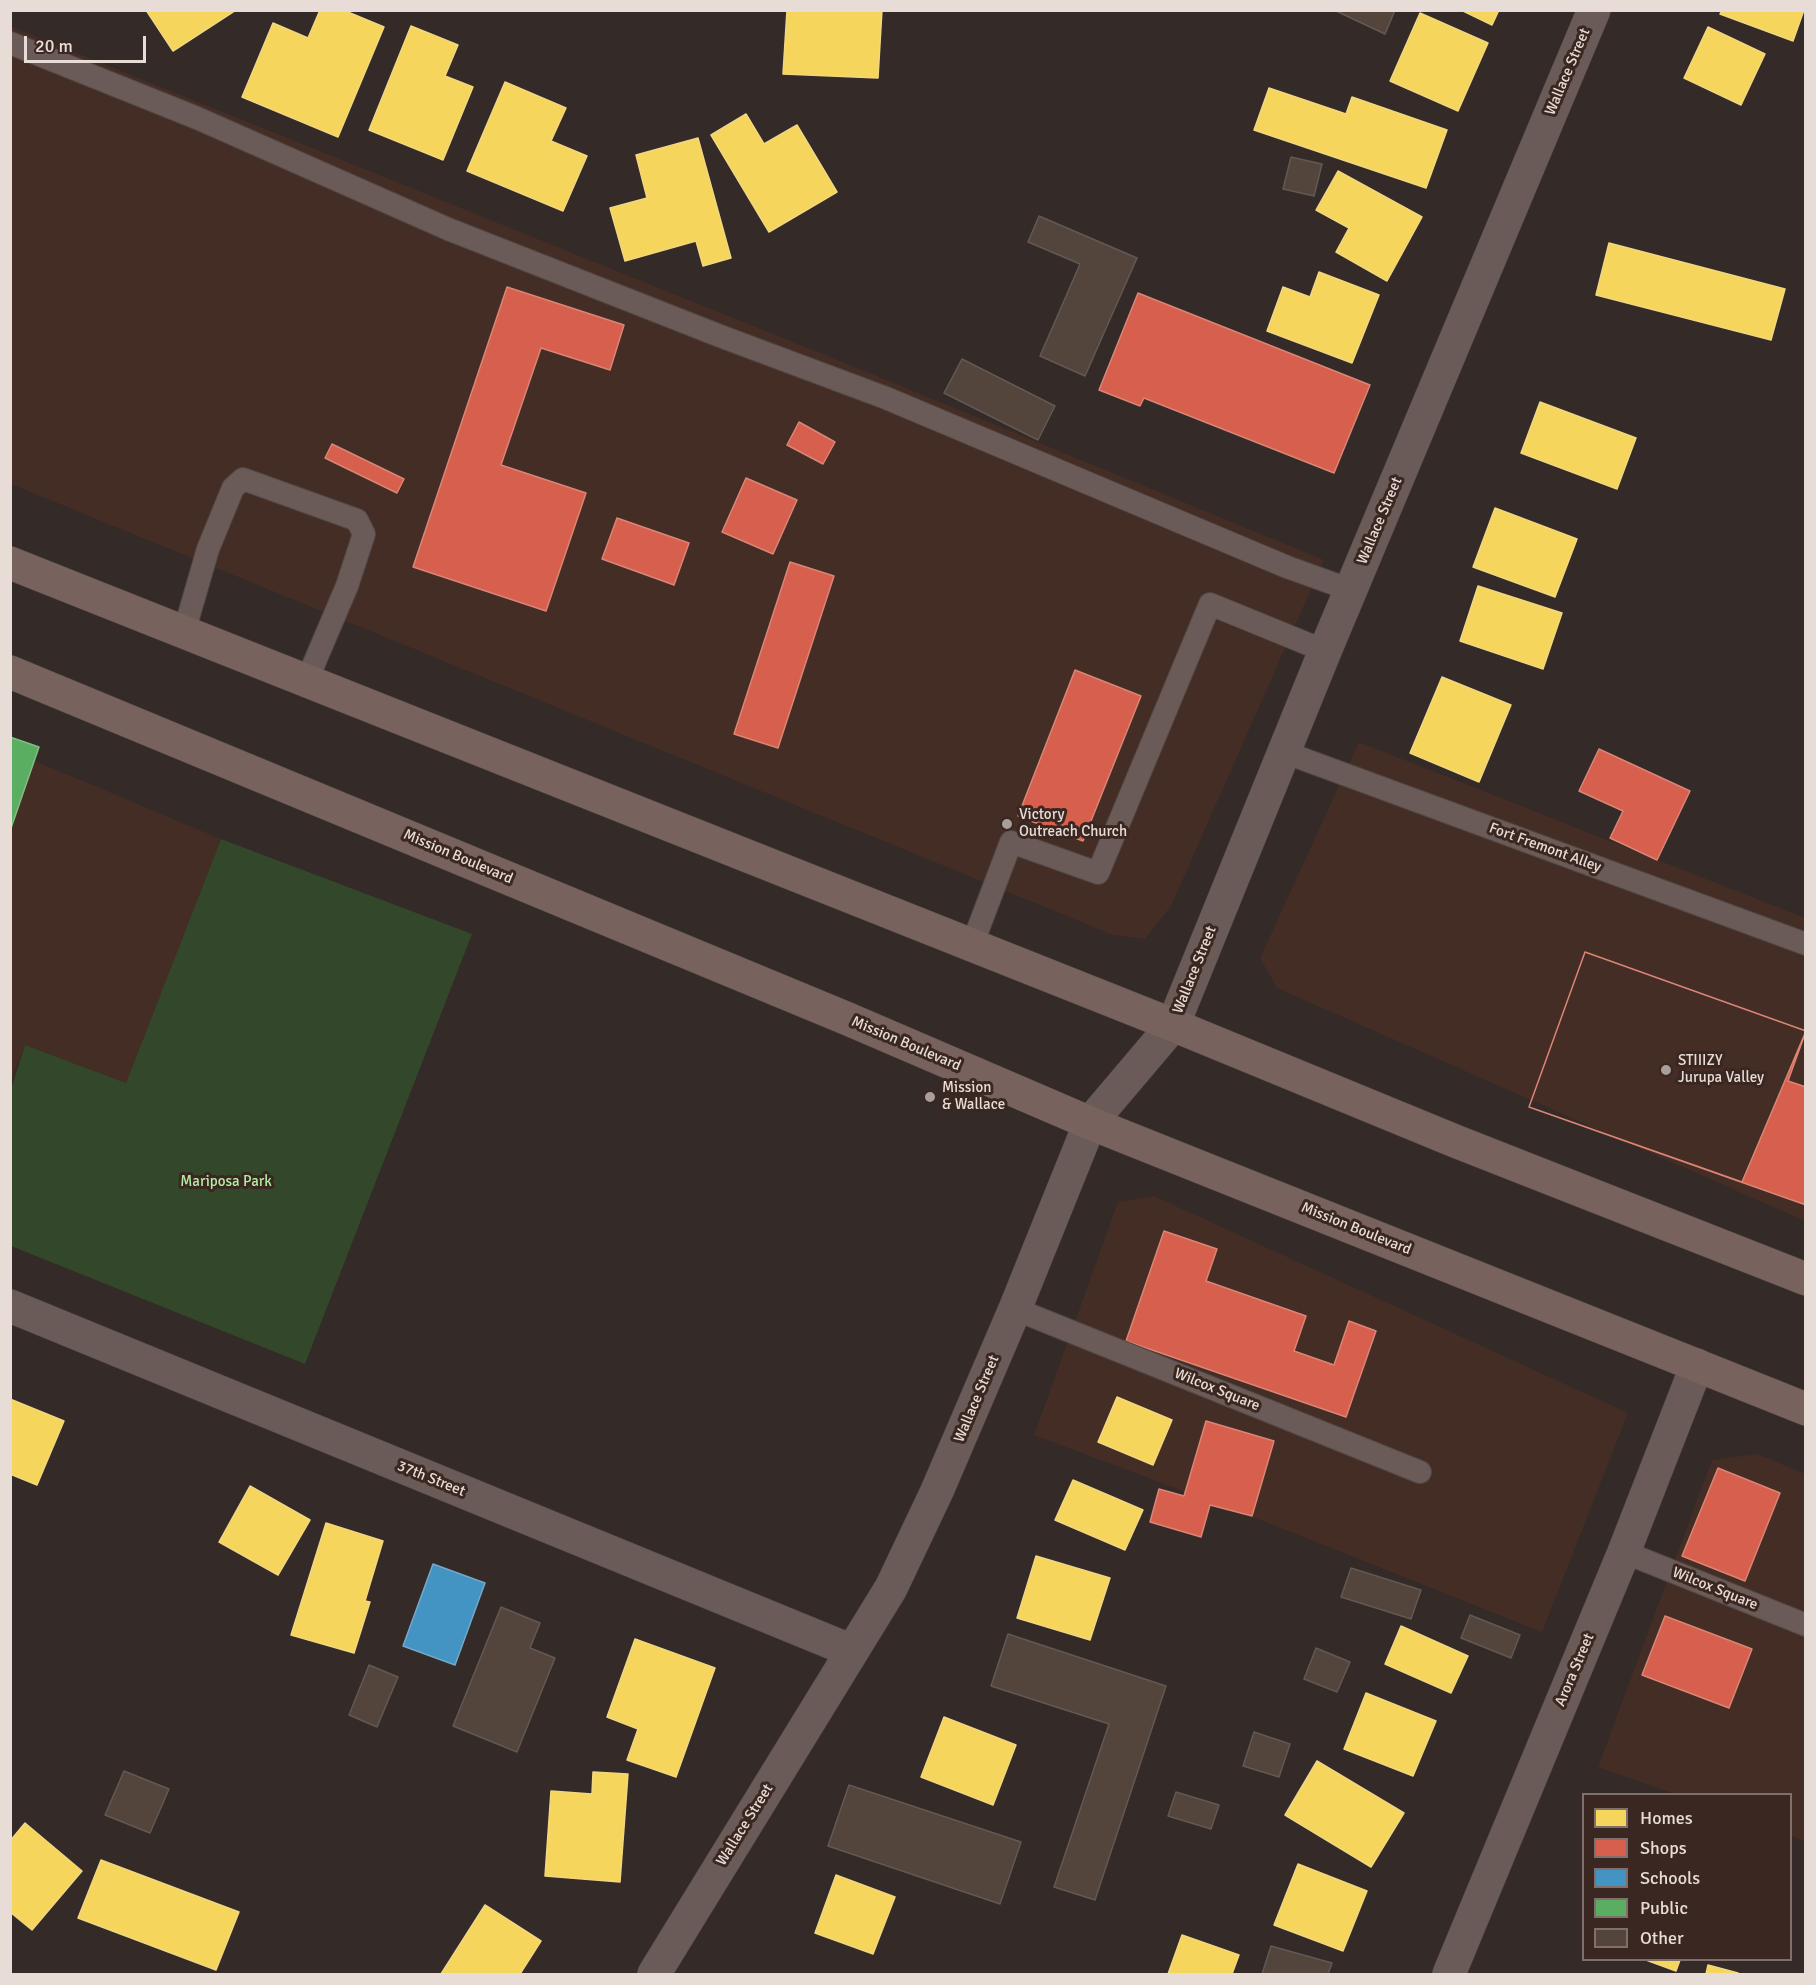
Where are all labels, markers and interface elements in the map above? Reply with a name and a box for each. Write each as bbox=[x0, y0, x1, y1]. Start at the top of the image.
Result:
scale bar bbox=[27, 24, 148, 62]
street label: Wallace Street bbox=[1542, 26, 1594, 118]
text: 20 m bbox=[35, 35, 73, 57]
street label: Wallace Street bbox=[1354, 475, 1406, 567]
place label: Victory Outreach Church bbox=[1019, 806, 1127, 841]
marker: Victory Outreach Church bbox=[1000, 817, 1014, 831]
street label: Fort Fremont Alley bbox=[1486, 819, 1604, 877]
street label: Mission Boulevard bbox=[401, 826, 515, 888]
street label: Wallace Street bbox=[1169, 924, 1221, 1016]
street label: Mission Boulevard bbox=[849, 1013, 963, 1075]
place label: STIIIZY Jurupa Valley bbox=[1678, 1052, 1764, 1087]
marker: STIIIZY Jurupa Valley bbox=[1659, 1063, 1673, 1077]
place label: Mission & Wallace bbox=[942, 1079, 1005, 1114]
marker: Mission & Wallace bbox=[923, 1090, 937, 1104]
park label: Mariposa Park bbox=[180, 1173, 272, 1191]
street label: Mission Boulevard bbox=[1298, 1199, 1414, 1259]
street label: Wallace Street bbox=[951, 1353, 1003, 1445]
street label: Wilcox Square bbox=[1172, 1365, 1262, 1415]
street label: 37th Street bbox=[394, 1457, 468, 1501]
street label: Wilcox Square bbox=[1670, 1564, 1760, 1614]
street label: Arora Street bbox=[1552, 1631, 1598, 1709]
street label: Wallace Street bbox=[713, 1781, 777, 1869]
legend bbox=[1582, 1793, 1792, 1961]
text: Homes bbox=[1640, 1807, 1693, 1829]
text: Shops bbox=[1640, 1837, 1687, 1859]
text: Schools bbox=[1640, 1867, 1700, 1889]
text: Public bbox=[1640, 1897, 1688, 1919]
text: Other bbox=[1640, 1927, 1684, 1949]

